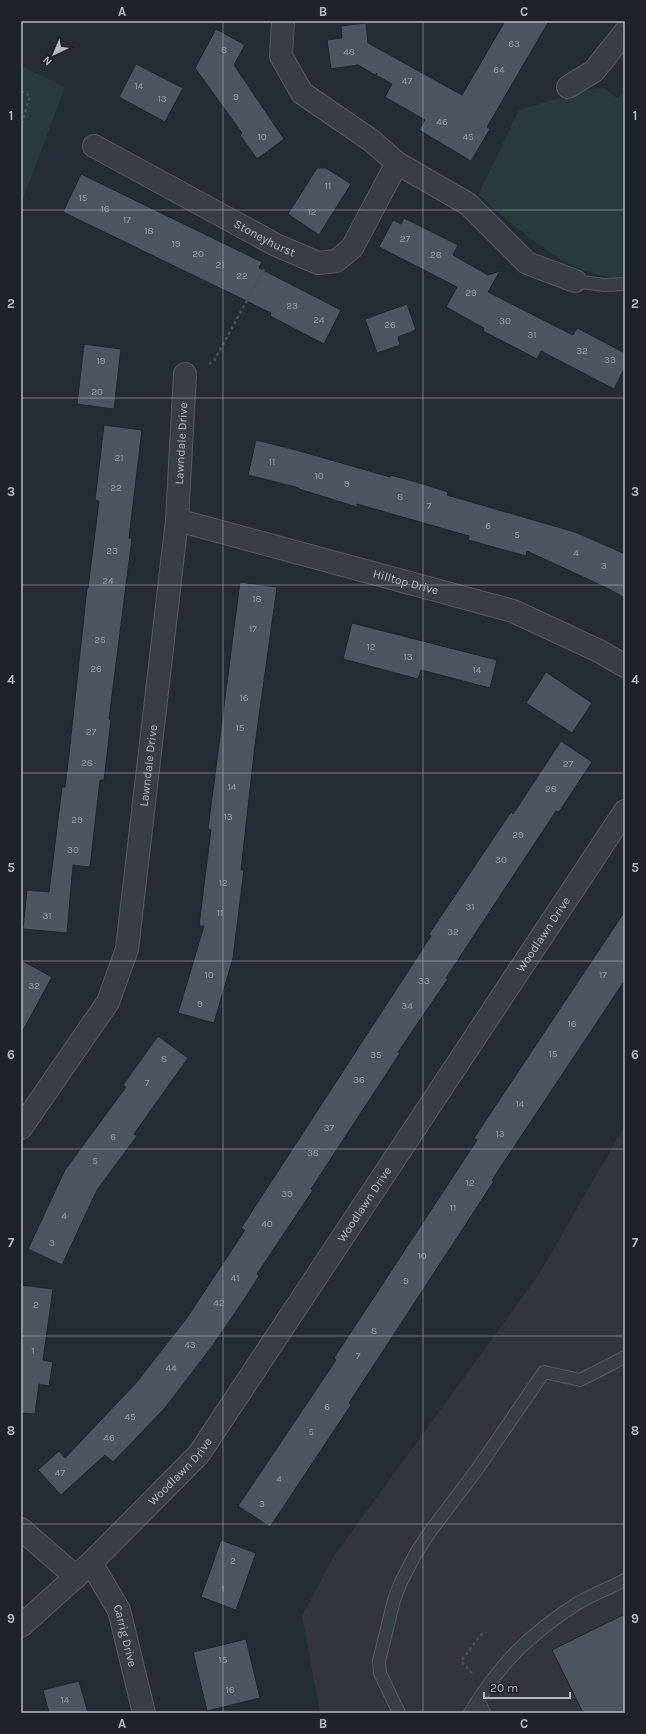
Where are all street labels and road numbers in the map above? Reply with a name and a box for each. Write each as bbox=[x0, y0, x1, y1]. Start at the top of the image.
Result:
street label: Stoneyhurst bbox=[232, 217, 298, 260]
street label: Lawndale Drive bbox=[172, 402, 190, 485]
street label: Hilltop Drive bbox=[371, 566, 440, 598]
street label: Lawndale Drive bbox=[137, 724, 160, 807]
street label: Woodlawn Drive bbox=[513, 894, 573, 975]
street label: Woodlawn Drive bbox=[334, 1164, 394, 1245]
street label: Woodlawn Drive bbox=[145, 1435, 215, 1508]
street label: Carrig Drive bbox=[110, 1602, 140, 1668]

